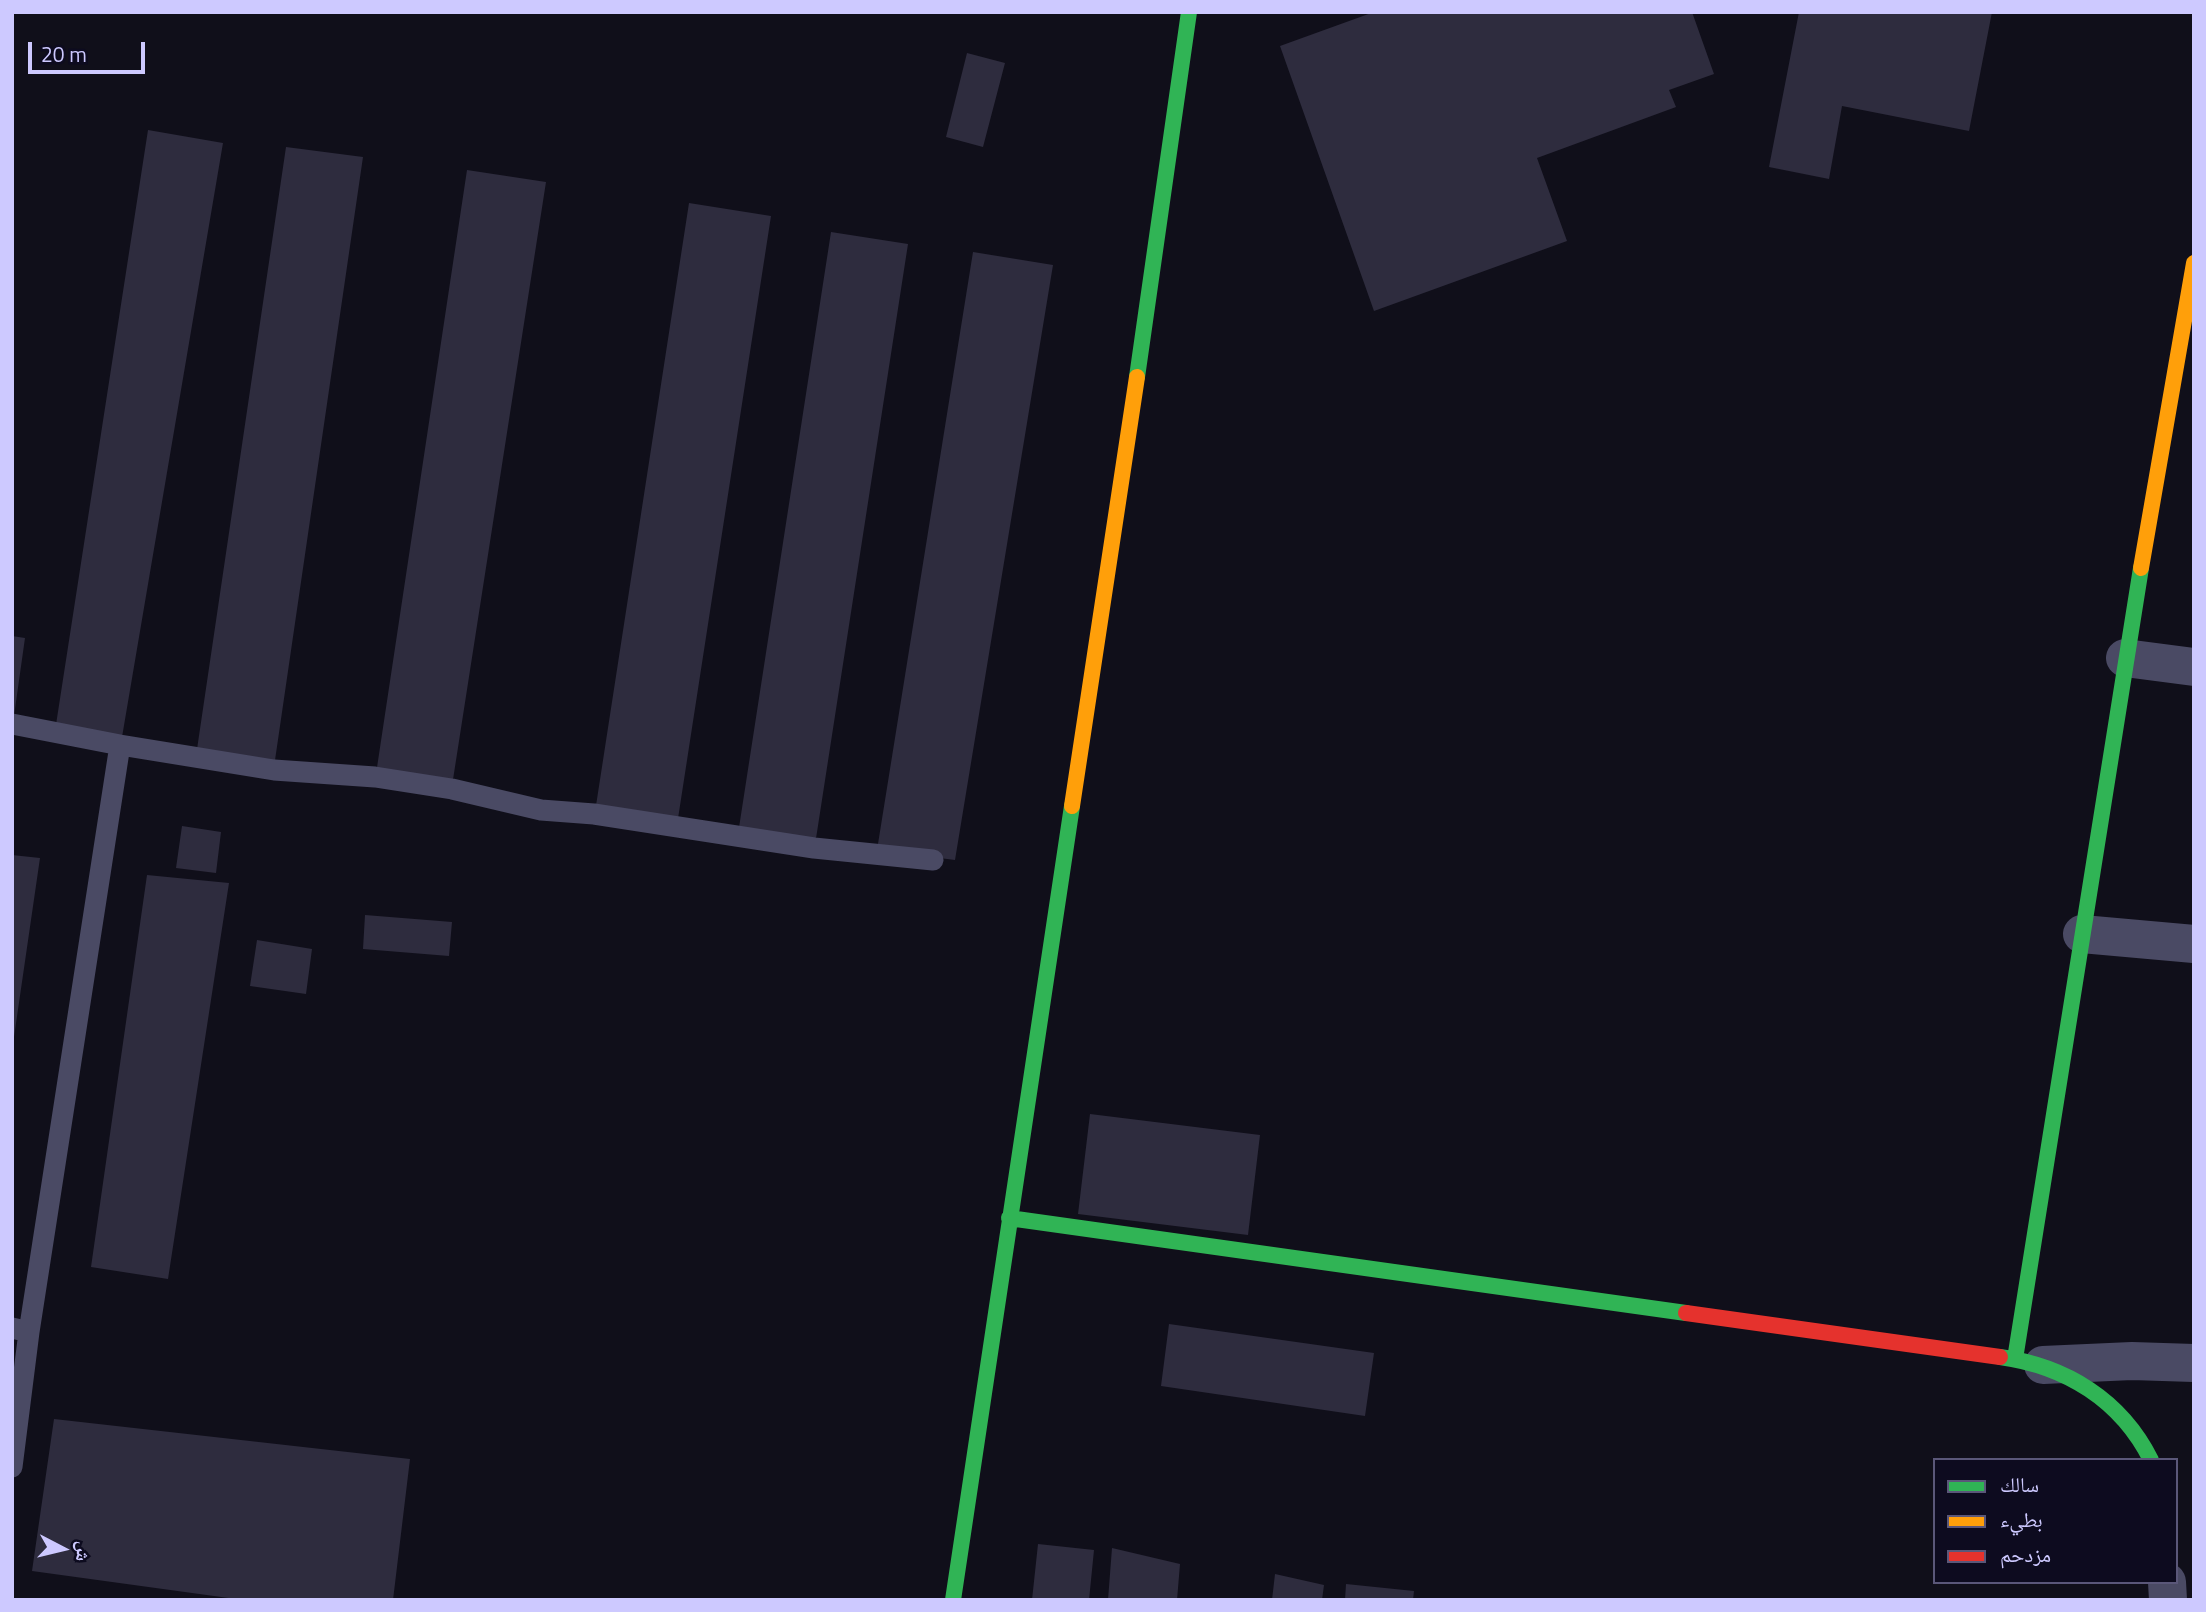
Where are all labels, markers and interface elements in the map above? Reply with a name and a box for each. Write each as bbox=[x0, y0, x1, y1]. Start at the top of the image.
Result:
scale bar bbox=[32, 28, 149, 72]
text: 20 m bbox=[41, 38, 87, 70]
legend bbox=[1933, 1458, 2178, 1584]
text: سالك bbox=[2000, 1468, 2039, 1500]
text: بطيء bbox=[2000, 1503, 2043, 1535]
north arrow bbox=[28, 1514, 98, 1584]
text: مزدحم bbox=[2000, 1538, 2051, 1570]
text: ش bbox=[69, 1540, 100, 1563]

